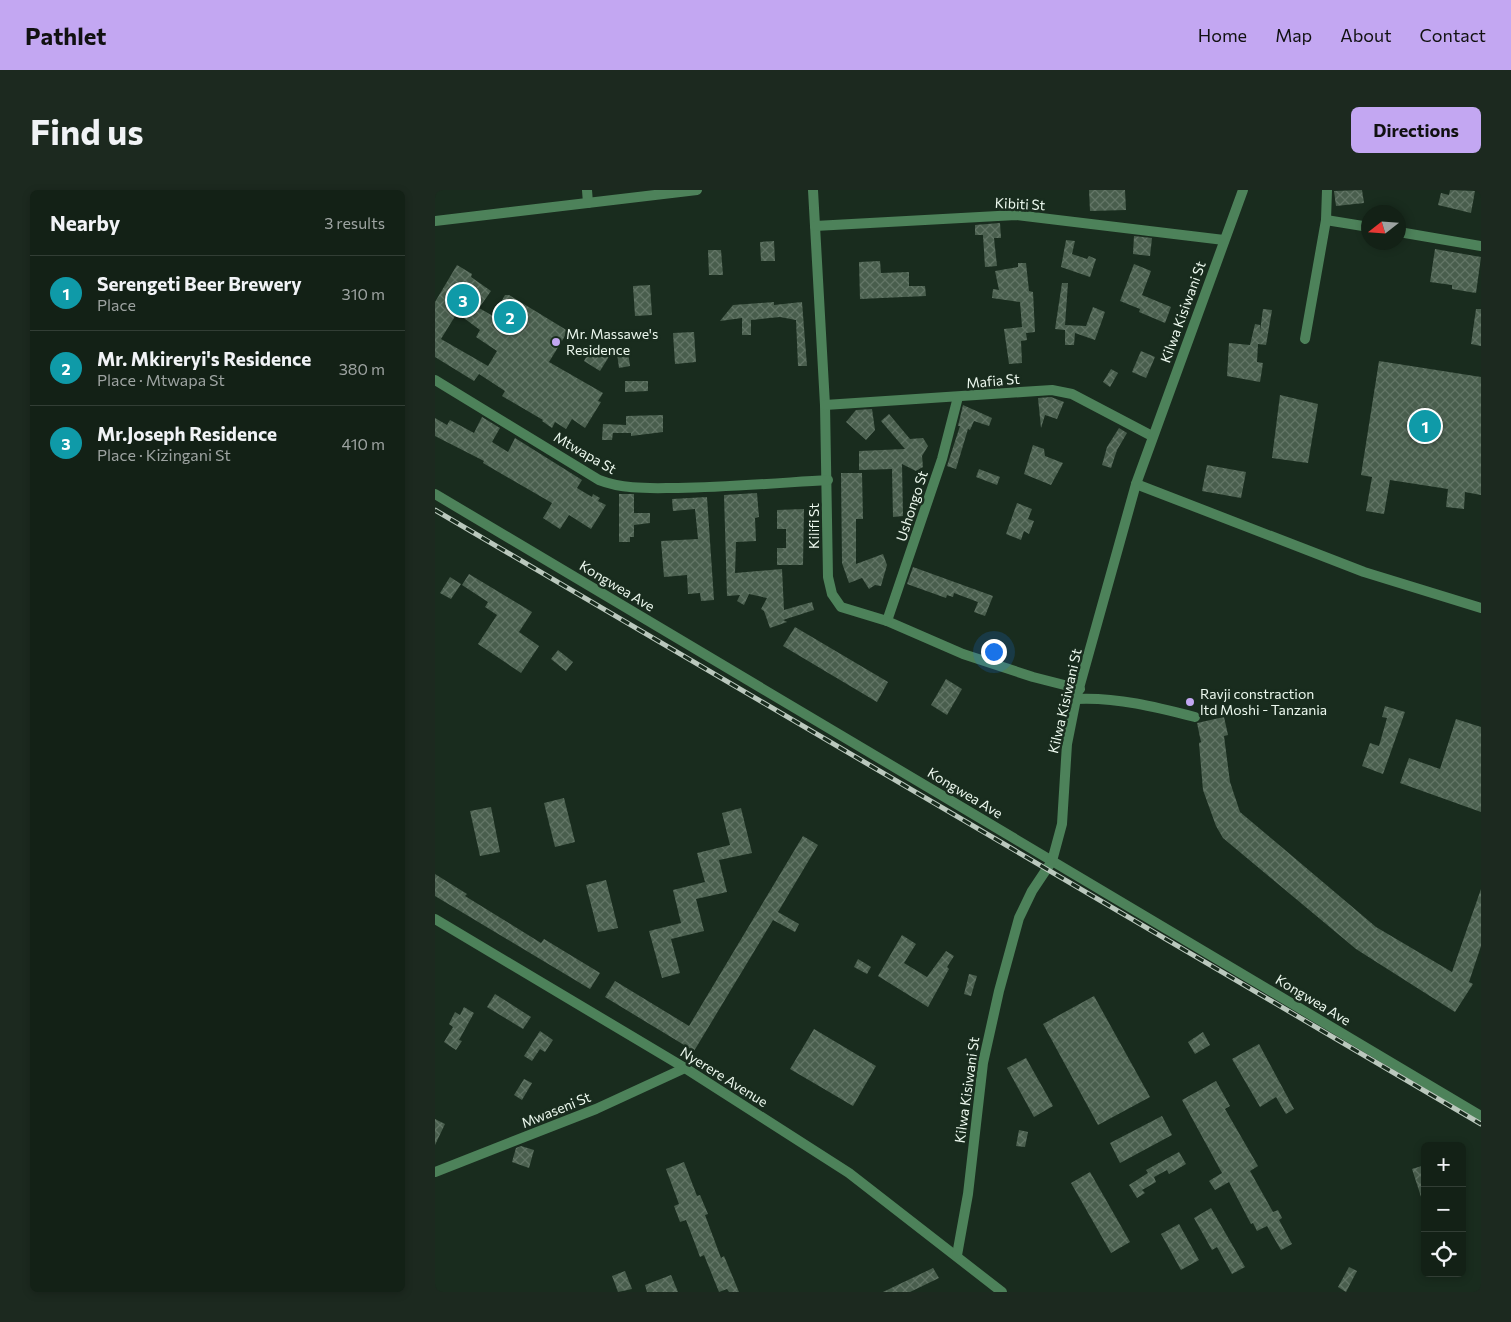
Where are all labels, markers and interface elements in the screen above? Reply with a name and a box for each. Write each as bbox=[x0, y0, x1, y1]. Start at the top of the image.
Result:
text: Pathlet bbox=[25, 21, 106, 50]
text: Home bbox=[1198, 24, 1247, 46]
text: Map bbox=[1275, 24, 1312, 46]
text: About bbox=[1340, 24, 1392, 46]
text: Contact bbox=[1420, 24, 1486, 46]
button: Directions bbox=[1351, 107, 1481, 153]
text: Find us bbox=[30, 109, 144, 152]
street label: Kibiti St bbox=[994, 194, 1046, 213]
north arrow bbox=[1361, 205, 1406, 250]
text: Nearby bbox=[50, 210, 120, 235]
text: 3 results bbox=[324, 213, 385, 232]
street label: Kilwa Kisiwani St bbox=[1156, 258, 1209, 365]
text: Serengeti Beer Brewery bbox=[97, 272, 302, 295]
pin: 3 bbox=[447, 281, 479, 319]
text: 1 bbox=[62, 284, 70, 303]
text: 310 m bbox=[342, 284, 385, 303]
text: Place bbox=[97, 295, 136, 314]
pin: 2 bbox=[494, 298, 526, 336]
place label: Mr. Massawe's Residence bbox=[566, 325, 658, 358]
marker: Mr. Massawe's Residence bbox=[550, 336, 562, 348]
text: Mr. Mkireryi's Residence bbox=[97, 347, 311, 370]
text: 2 bbox=[61, 359, 71, 378]
text: 380 m bbox=[339, 359, 385, 378]
text: Place · Mtwapa St bbox=[97, 370, 225, 389]
street label: Mafia St bbox=[966, 370, 1021, 391]
pin: 1 bbox=[1409, 407, 1441, 445]
text: Mr.Joseph Residence bbox=[97, 422, 277, 445]
street label: Mtwapa St bbox=[551, 428, 620, 477]
text: 3 bbox=[61, 434, 71, 453]
text: 410 m bbox=[342, 434, 385, 453]
text: Place · Kizingani St bbox=[97, 445, 231, 464]
street label: Ushongo St bbox=[892, 468, 931, 543]
street label: Kilifi St bbox=[805, 503, 822, 549]
street label: Kongwea Ave bbox=[577, 556, 658, 615]
your location bbox=[981, 639, 1007, 665]
street label: Kilwa Kisiwani St bbox=[1044, 647, 1085, 755]
place label: Ravji constraction ltd Moshi - Tanzania bbox=[1200, 685, 1327, 718]
marker: Ravji constraction ltd Moshi - Tanzania bbox=[1184, 696, 1196, 708]
street label: Kongwea Ave bbox=[925, 763, 1006, 822]
street label: Kongwea Ave bbox=[1273, 970, 1354, 1029]
street label: Kilwa Kisiwani St bbox=[951, 1035, 982, 1144]
street label: Nyerere Avenue bbox=[677, 1043, 771, 1110]
street label: Mwaseni St bbox=[519, 1088, 593, 1131]
map controls bbox=[1421, 1142, 1466, 1277]
button: + bbox=[1421, 1142, 1466, 1187]
button: − bbox=[1421, 1187, 1466, 1232]
button: locate bbox=[1421, 1232, 1466, 1277]

